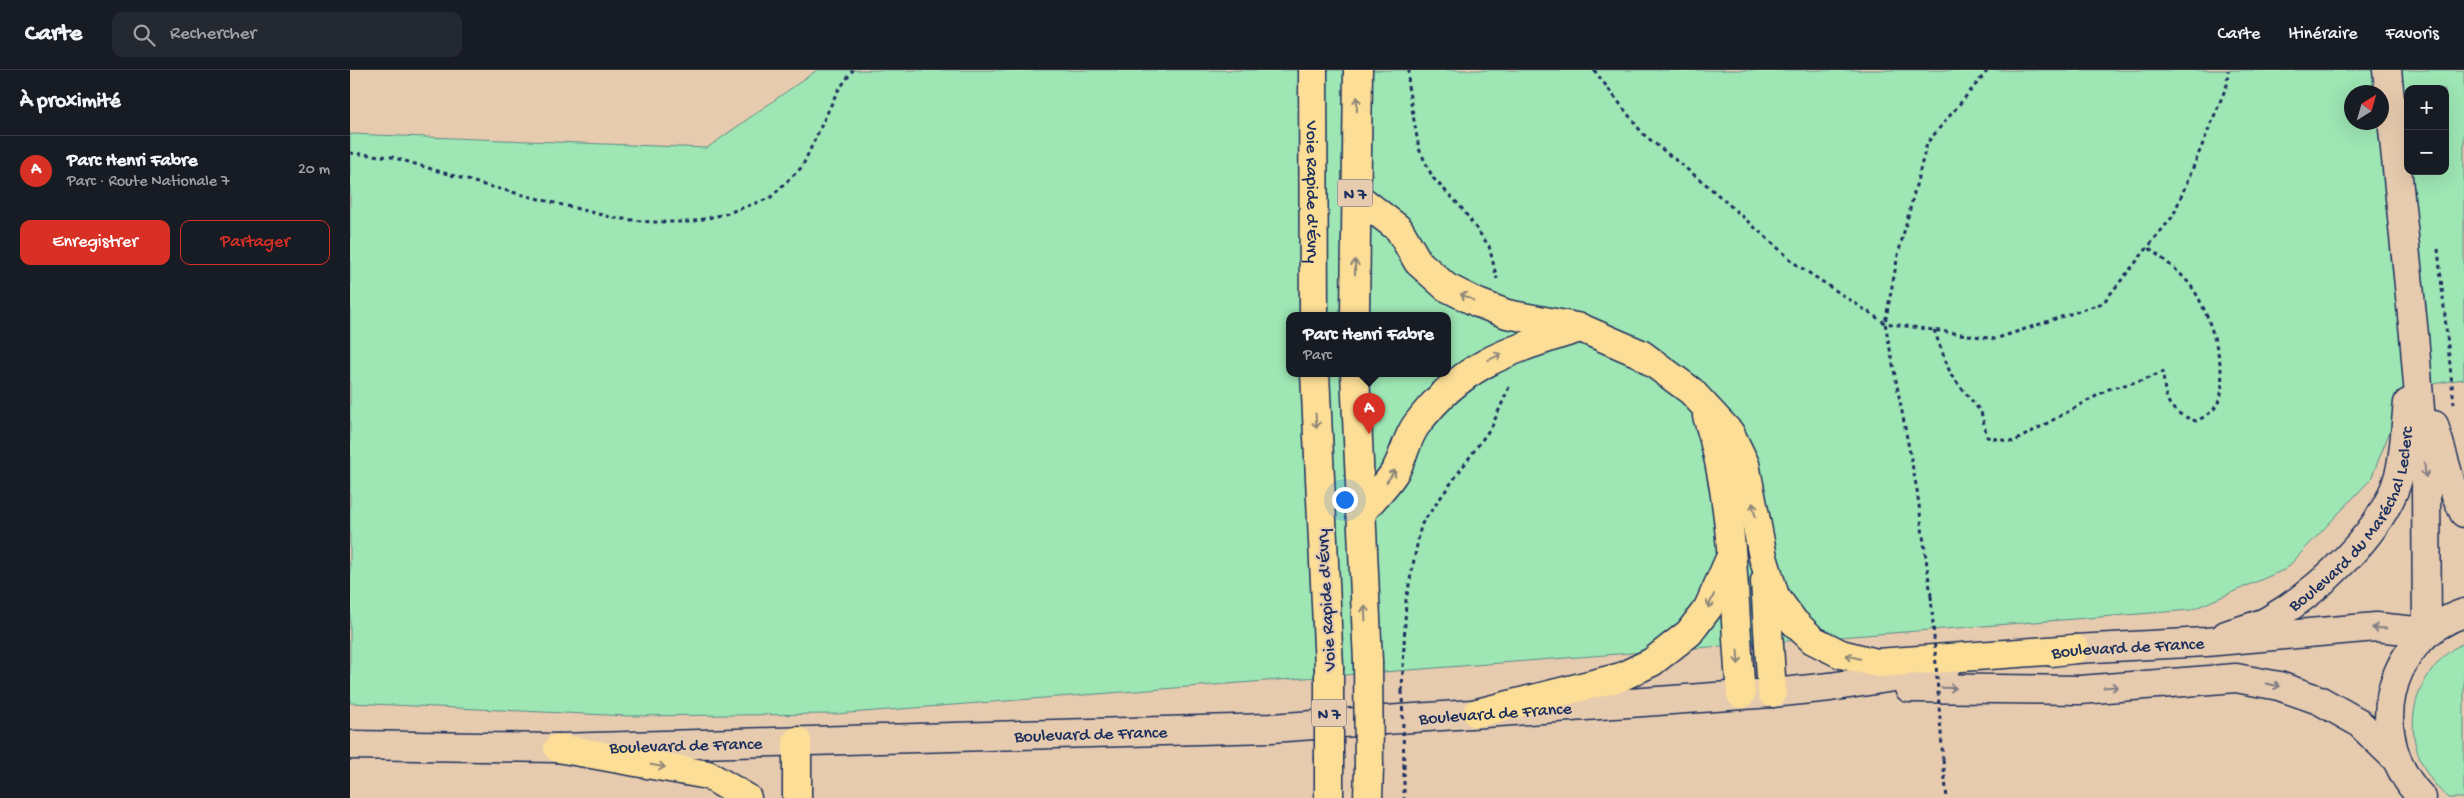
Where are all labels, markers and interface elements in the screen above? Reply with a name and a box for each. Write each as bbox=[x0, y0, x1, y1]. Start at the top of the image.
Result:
search box bbox=[112, 12, 462, 57]
text: Carte bbox=[25, 20, 82, 49]
icon: search bbox=[130, 21, 158, 49]
text: Rechercher bbox=[170, 23, 256, 46]
text: Carte bbox=[2217, 24, 2260, 45]
text: Itinéraire bbox=[2288, 24, 2358, 45]
text: Favoris bbox=[2386, 24, 2439, 45]
north arrow bbox=[2344, 85, 2389, 130]
map controls bbox=[2404, 85, 2449, 175]
button: + bbox=[2404, 85, 2449, 130]
text: À proximité bbox=[20, 90, 121, 115]
one-way arrow bbox=[1353, 96, 1362, 112]
street label: Voie Rapide d'Évry bbox=[1300, 120, 1322, 264]
button: − bbox=[2404, 130, 2449, 175]
text: Parc Henri Fabre bbox=[67, 150, 198, 173]
text: A bbox=[31, 161, 41, 180]
text: 20 m bbox=[298, 161, 330, 180]
text: Parc · Route Nationale 7 bbox=[67, 173, 229, 192]
road number: N 7 bbox=[1338, 180, 1372, 206]
button: Enregistrer bbox=[20, 220, 170, 265]
button: Partager bbox=[180, 220, 330, 265]
one-way arrow bbox=[1350, 259, 1360, 275]
one-way arrow bbox=[1459, 292, 1474, 302]
popup bbox=[1286, 312, 1451, 377]
text: Parc Henri Fabre bbox=[1303, 324, 1434, 347]
text: Parc bbox=[1303, 347, 1332, 366]
one-way arrow bbox=[1487, 352, 1502, 362]
pin: A bbox=[1353, 393, 1385, 434]
one-way arrow bbox=[1311, 413, 1320, 429]
street label: Boulevard du Maréchal Leclerc bbox=[2284, 425, 2419, 618]
one-way arrow bbox=[2421, 462, 2430, 478]
one-way arrow bbox=[1386, 469, 1396, 483]
your location bbox=[1332, 487, 1358, 513]
one-way arrow bbox=[1749, 502, 1758, 518]
street label: Voie Rapide d'Évry bbox=[1313, 528, 1342, 673]
one-way arrow bbox=[1706, 593, 1716, 608]
one-way arrow bbox=[1361, 606, 1370, 622]
one-way arrow bbox=[2371, 623, 2387, 633]
street label: Boulevard de France bbox=[2049, 634, 2206, 665]
one-way arrow bbox=[1733, 649, 1742, 665]
one-way arrow bbox=[1845, 652, 1861, 661]
one-way arrow bbox=[2264, 681, 2280, 690]
one-way arrow bbox=[1940, 683, 1956, 693]
one-way arrow bbox=[2103, 683, 2119, 692]
street label: Boulevard de France bbox=[1417, 699, 1573, 731]
road number: N 7 bbox=[1312, 700, 1346, 726]
street label: Boulevard de France bbox=[1013, 723, 1168, 748]
street label: Boulevard de France bbox=[608, 734, 764, 760]
one-way arrow bbox=[649, 762, 665, 771]

